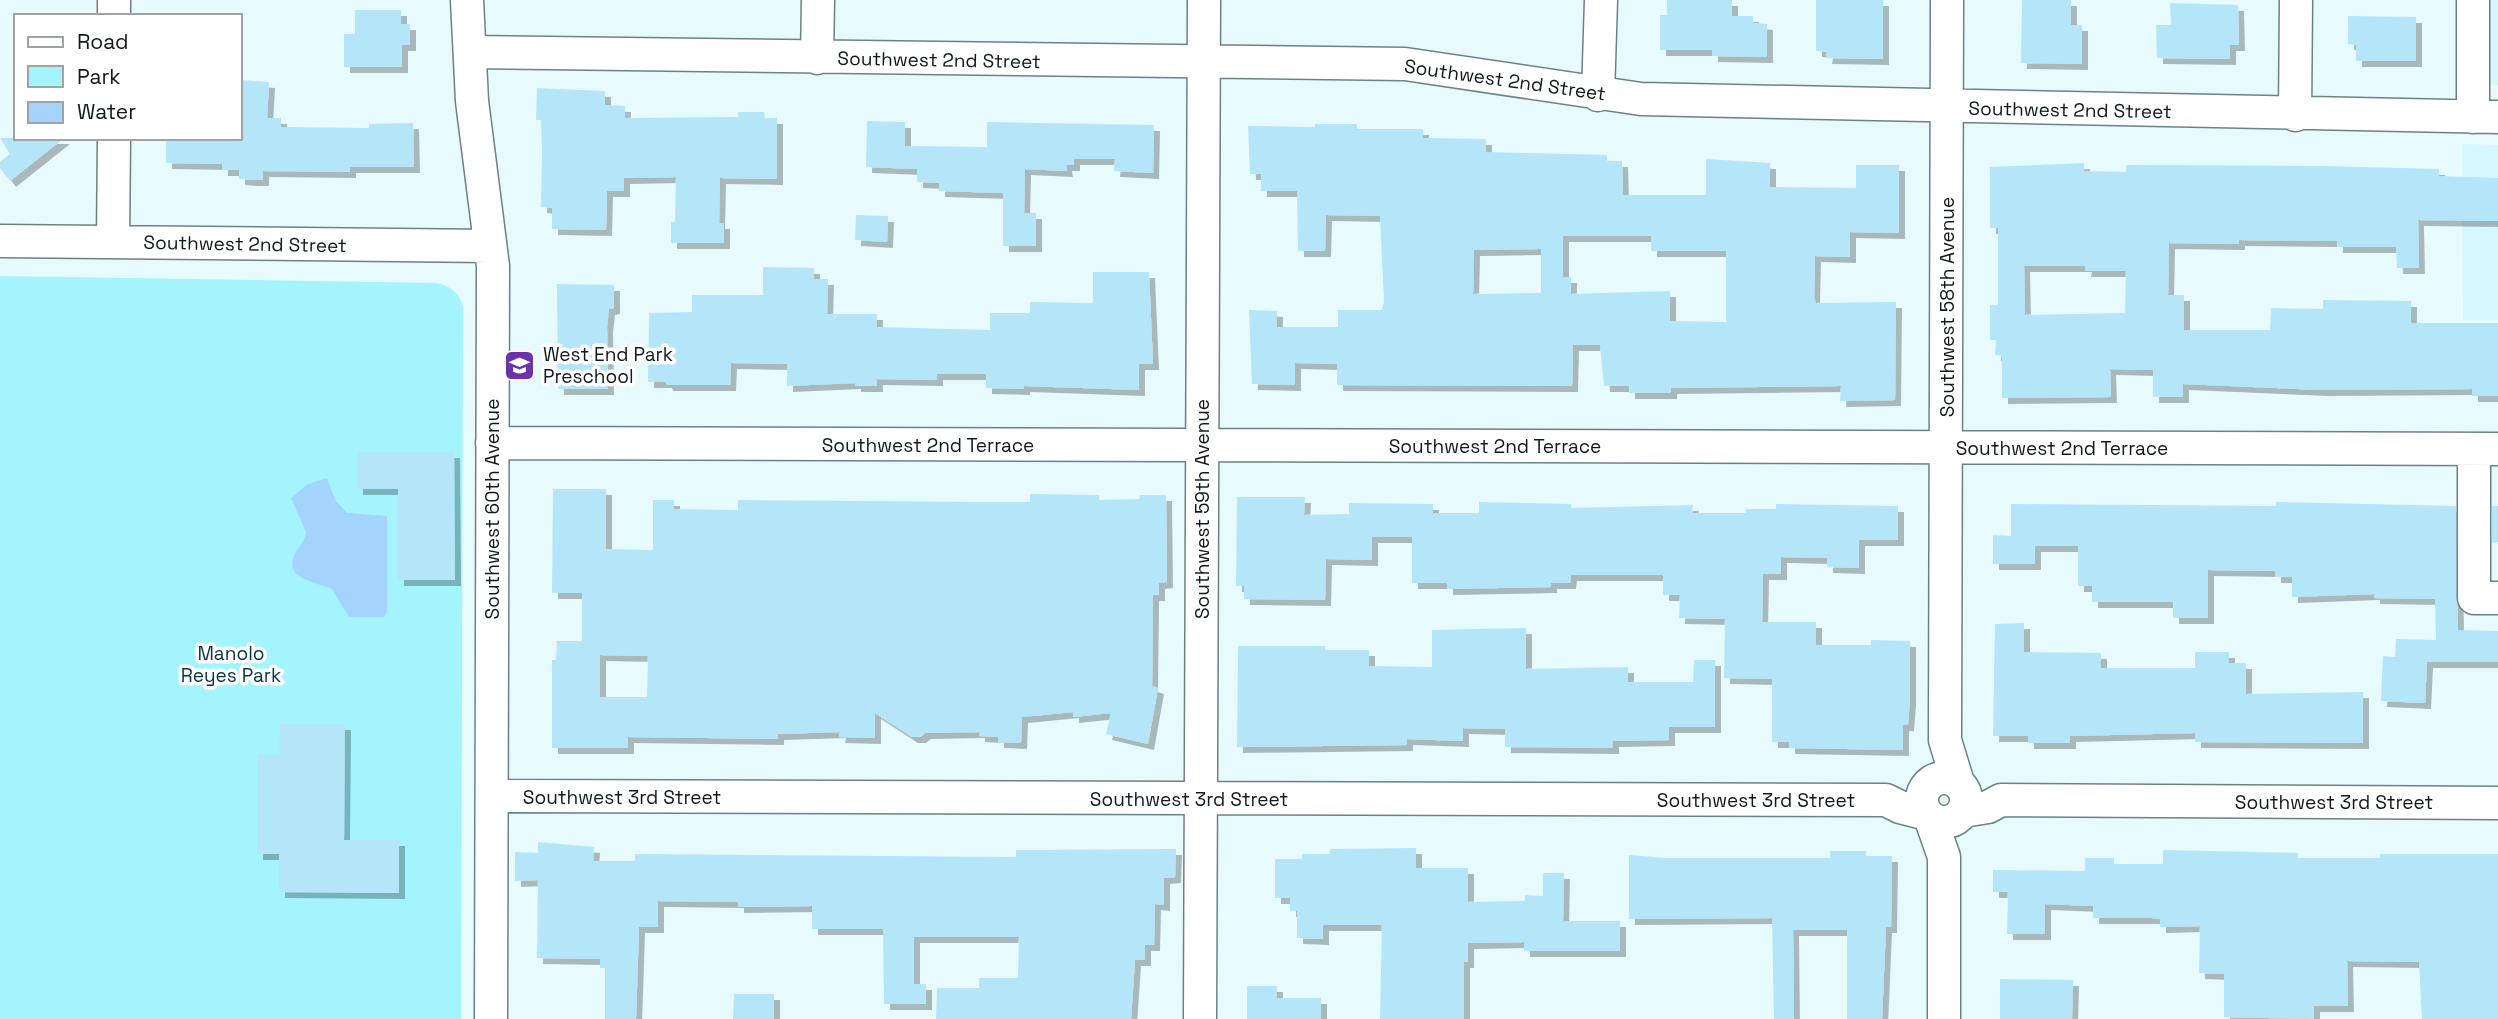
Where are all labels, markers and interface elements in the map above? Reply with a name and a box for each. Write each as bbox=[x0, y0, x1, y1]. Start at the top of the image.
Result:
legend bbox=[14, 14, 242, 140]
text: Road bbox=[77, 28, 129, 55]
street label: Southwest 2nd Street bbox=[837, 46, 1041, 74]
street label: Southwest 2nd Street bbox=[1403, 53, 1607, 107]
text: Park bbox=[77, 63, 121, 90]
street label: Southwest 2nd Street bbox=[1968, 96, 2172, 124]
text: Water bbox=[77, 98, 136, 125]
street label: Southwest 58th Avenue bbox=[1935, 197, 1960, 417]
street label: Southwest 2nd Street bbox=[143, 230, 347, 258]
place label: West End Park Preschool bbox=[543, 342, 673, 389]
school or university icon: West End Park Preschool bbox=[503, 348, 537, 382]
street label: Southwest 60th Avenue bbox=[480, 399, 505, 619]
street label: Southwest 59th Avenue bbox=[1190, 399, 1215, 619]
street label: Southwest 2nd Terrace bbox=[822, 433, 1034, 458]
street label: Southwest 2nd Terrace bbox=[1389, 434, 1601, 459]
street label: Southwest 2nd Terrace bbox=[1956, 436, 2168, 461]
park label: Manolo Reyes Park bbox=[181, 641, 281, 688]
street label: Southwest 3rd Street bbox=[523, 785, 721, 810]
street label: Southwest 3rd Street bbox=[1090, 787, 1288, 812]
street label: Southwest 3rd Street bbox=[1657, 788, 1855, 813]
street label: Southwest 3rd Street bbox=[2235, 790, 2433, 815]

